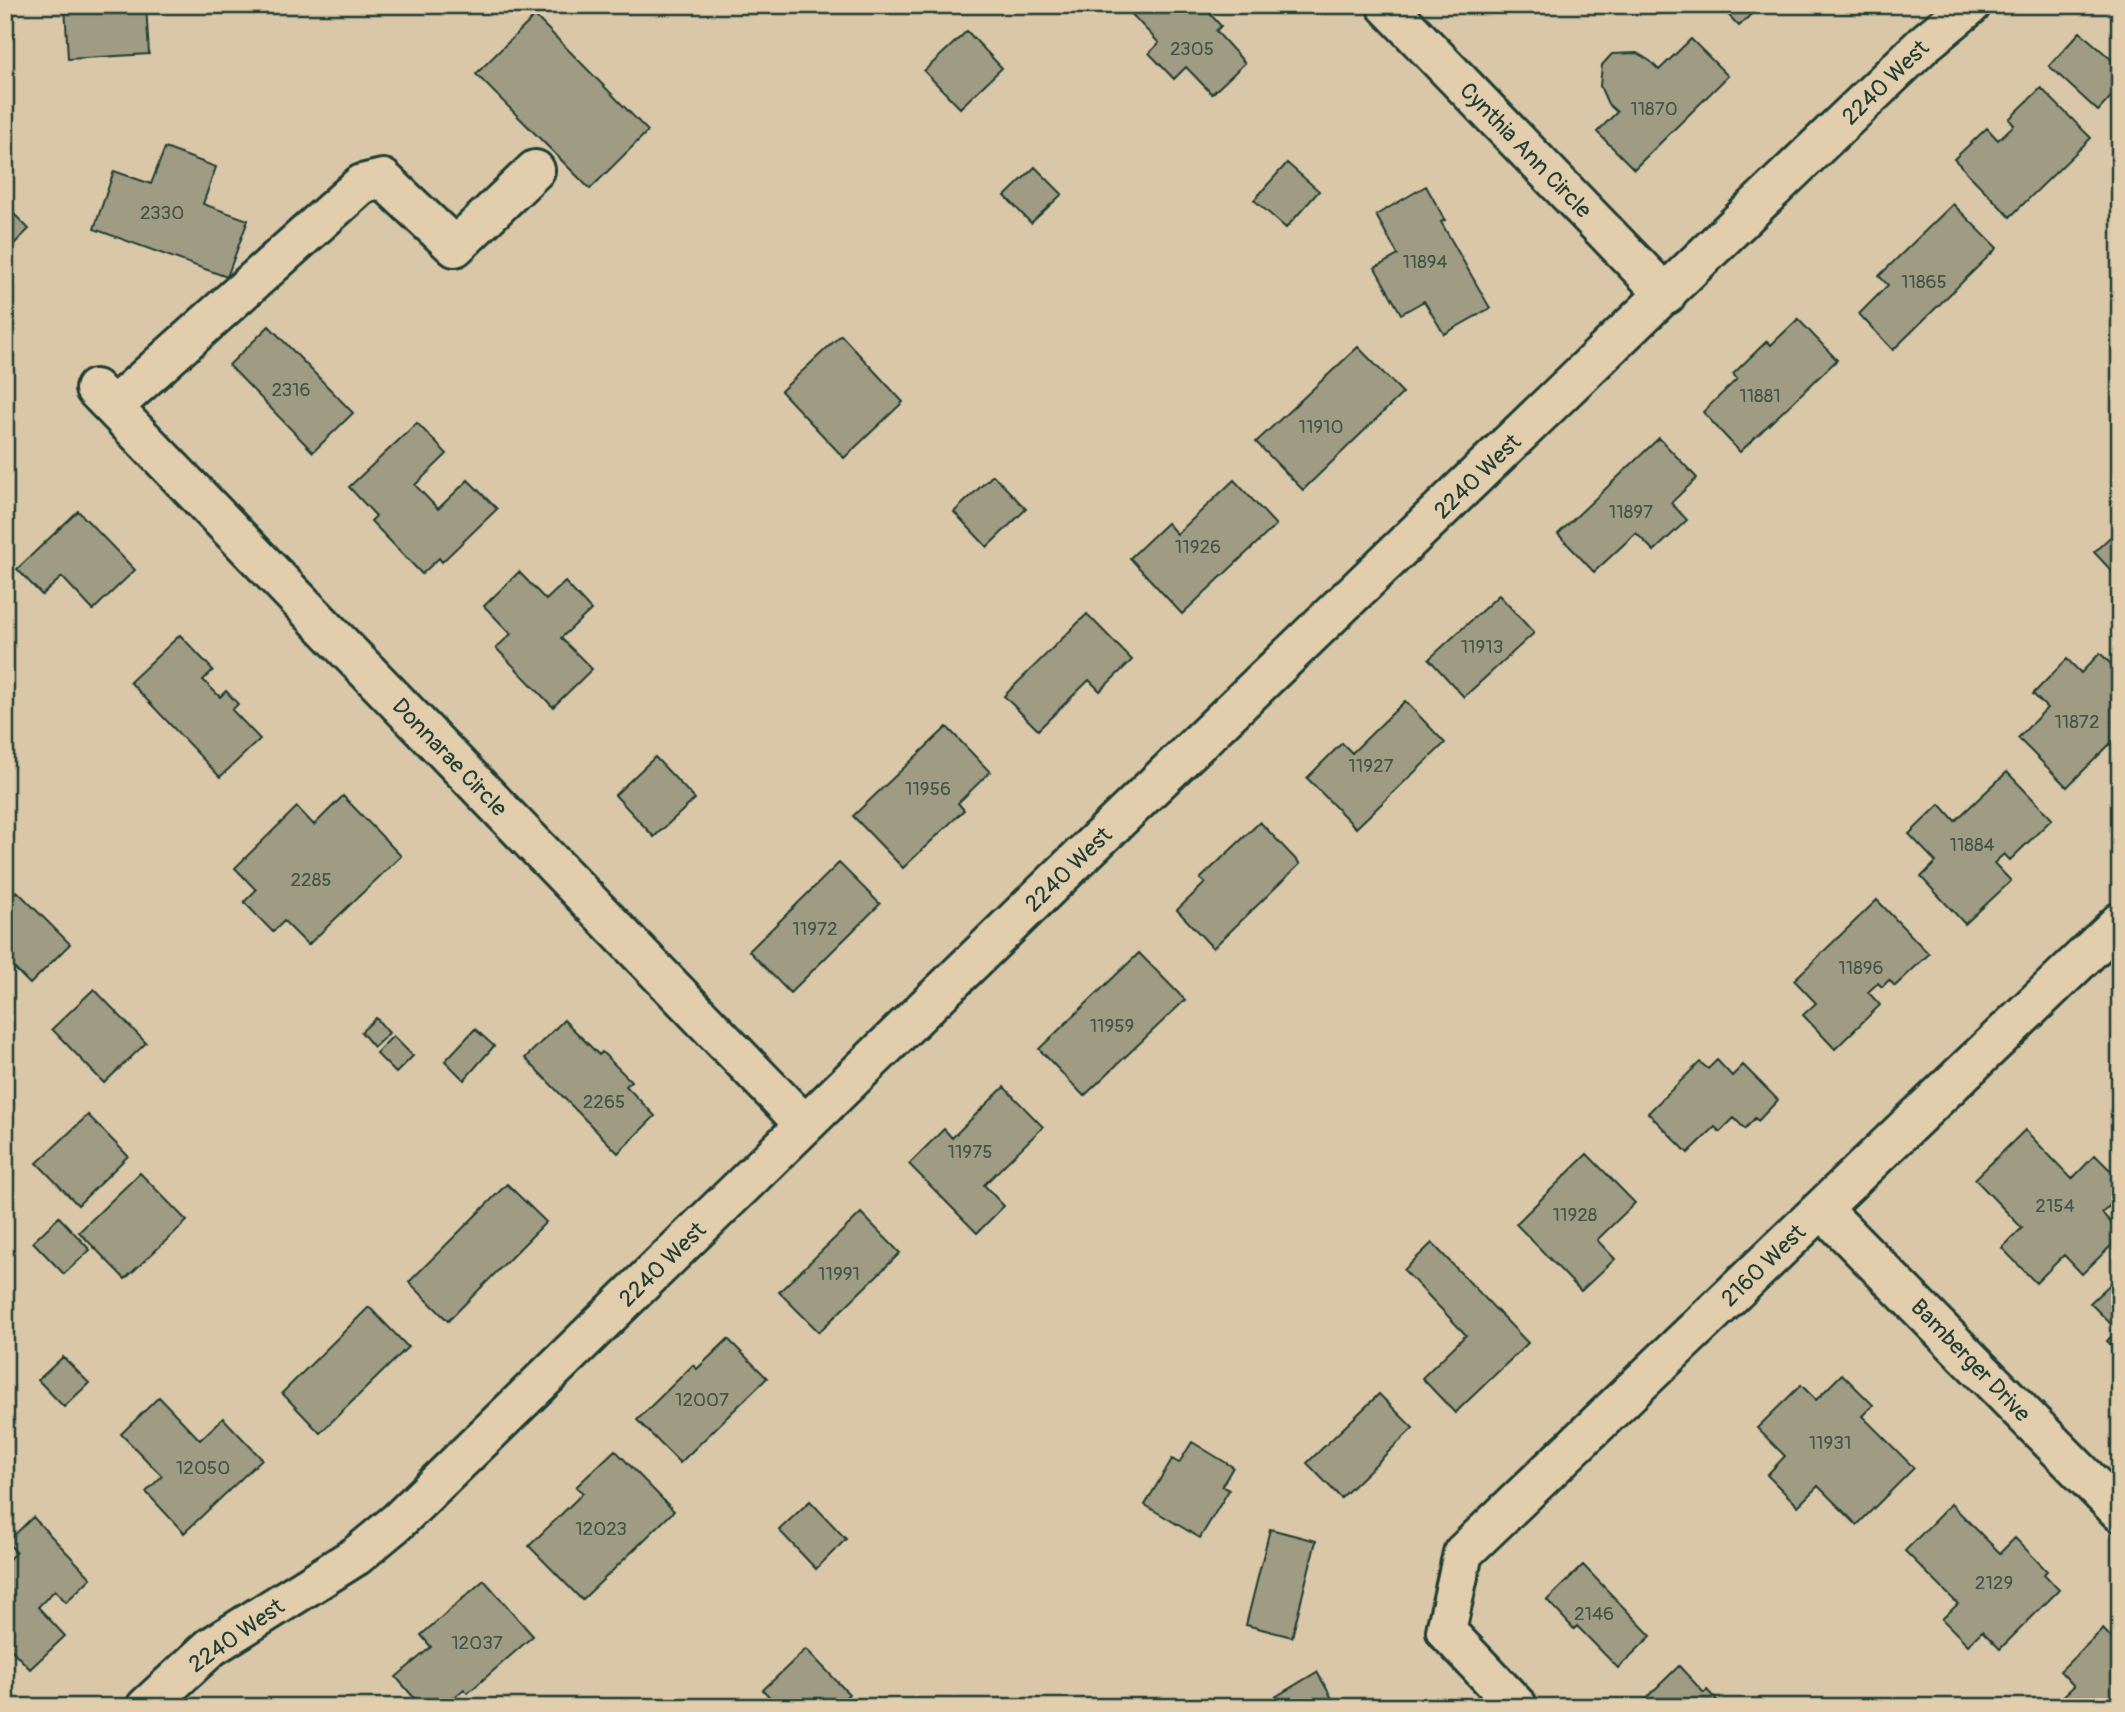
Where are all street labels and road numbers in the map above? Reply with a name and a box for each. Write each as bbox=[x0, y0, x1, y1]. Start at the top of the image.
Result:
street label: 2240 West bbox=[1836, 33, 1936, 131]
street label: Cynthia Ann Circle bbox=[1453, 76, 1598, 225]
street label: 2240 West bbox=[1428, 427, 1528, 525]
street label: Donnarae Circle bbox=[386, 692, 514, 823]
street label: 2240 West bbox=[1019, 820, 1119, 918]
street label: 2240 West bbox=[613, 1215, 713, 1313]
street label: 2160 West bbox=[1715, 1217, 1812, 1313]
street label: Bamberger Drive bbox=[1905, 1293, 2037, 1429]
street label: 2240 West bbox=[183, 1591, 290, 1679]

